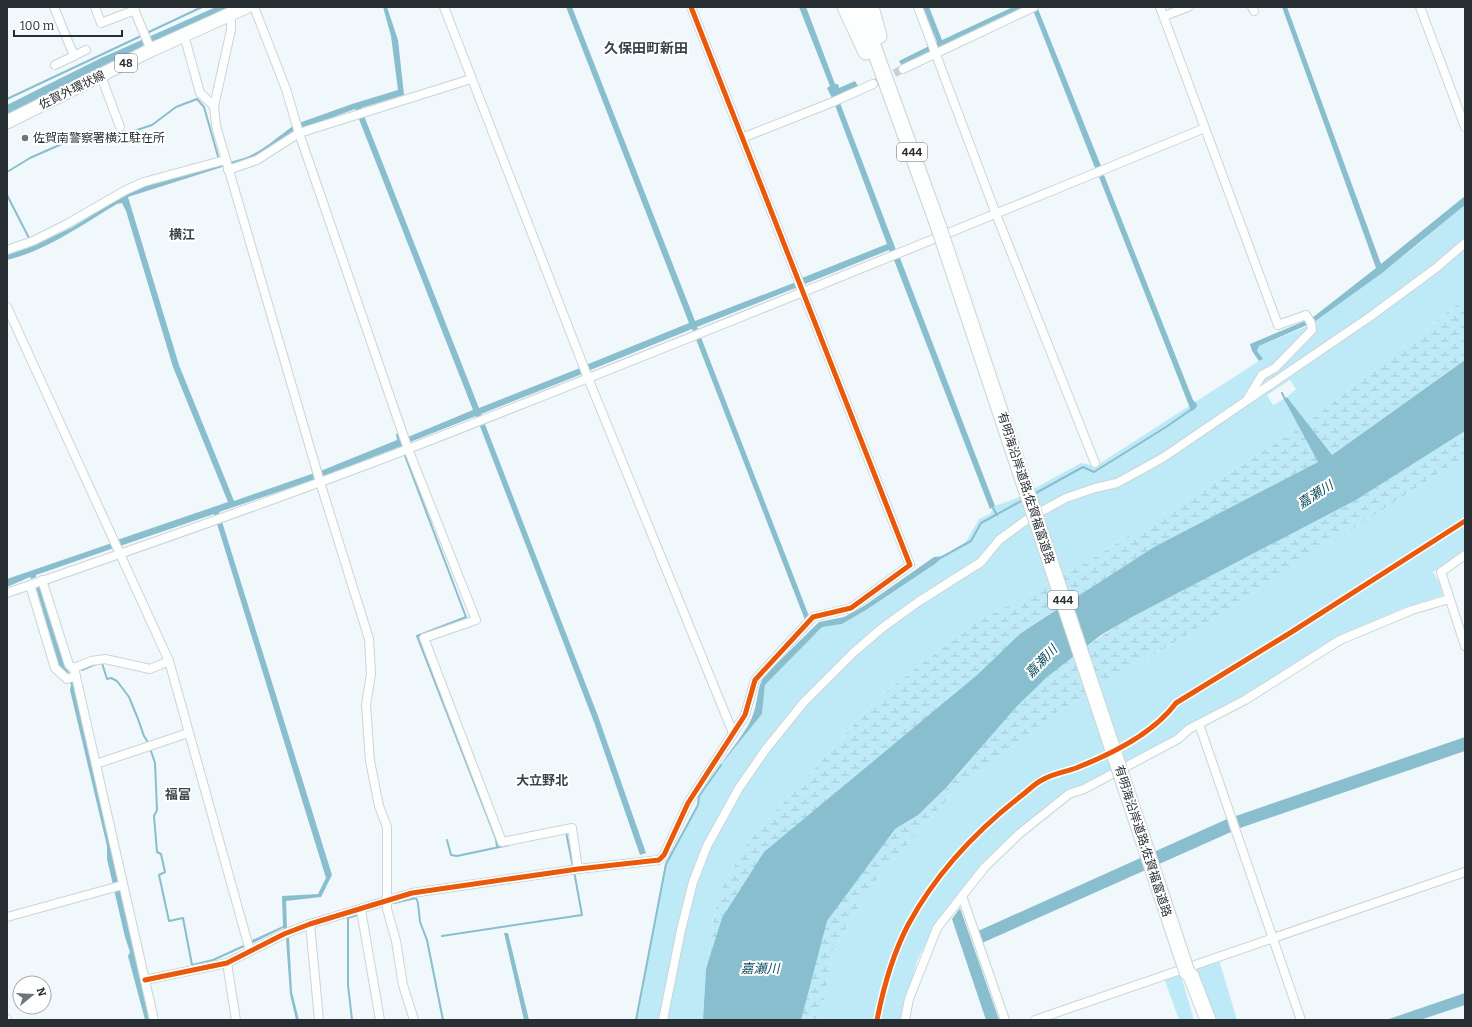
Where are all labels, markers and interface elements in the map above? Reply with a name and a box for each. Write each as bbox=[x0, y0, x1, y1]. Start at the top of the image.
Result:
scale bar bbox=[14, 12, 122, 38]
text: 100 m bbox=[20, 19, 55, 33]
district label: 久保田町新田 bbox=[604, 40, 688, 57]
road number: 48 bbox=[115, 54, 137, 72]
street label: 佐賀外環状線 bbox=[37, 68, 107, 112]
place label: 佐賀南警察署横江駐在所 bbox=[33, 131, 165, 145]
marker: 佐賀南警察署横江駐在所 bbox=[20, 133, 30, 143]
road number: 444 bbox=[897, 143, 927, 161]
district label: 横江 bbox=[169, 227, 195, 242]
street label: 有明海沿岸道路;佐賀福富道路 bbox=[995, 410, 1057, 566]
water label: 嘉瀬川 bbox=[1295, 476, 1337, 511]
road number: 444 bbox=[1048, 591, 1078, 609]
water label: 嘉瀬川 bbox=[1022, 641, 1062, 681]
street label: 有明海沿岸道路;佐賀福富道路 bbox=[1112, 763, 1174, 919]
district label: 大立野北 bbox=[516, 773, 568, 788]
district label: 福富 bbox=[165, 787, 191, 802]
water label: 嘉瀬川 bbox=[740, 961, 781, 976]
north arrow bbox=[12, 975, 52, 1015]
text: N bbox=[34, 986, 49, 999]

